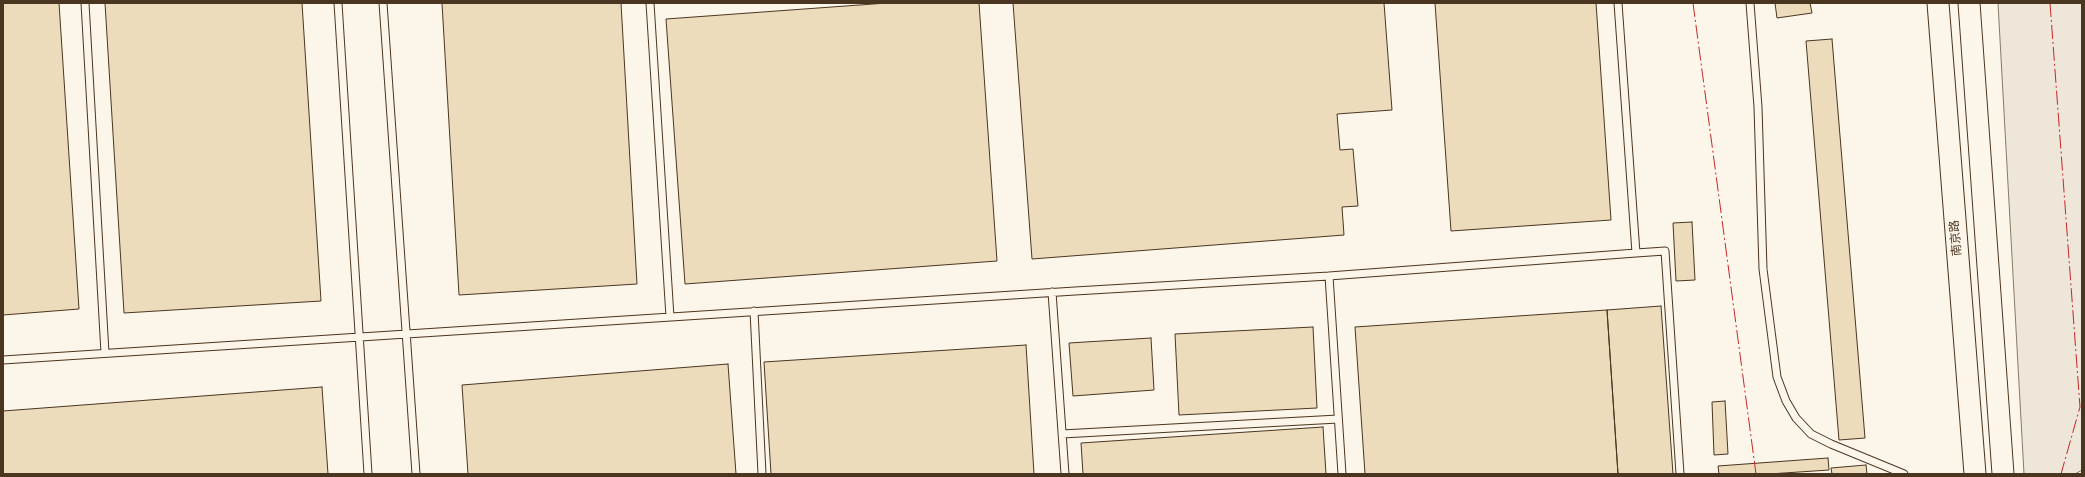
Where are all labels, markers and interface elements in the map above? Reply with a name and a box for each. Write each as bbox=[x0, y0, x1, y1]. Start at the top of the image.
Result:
street label: 南京路 bbox=[1947, 219, 1965, 257]

